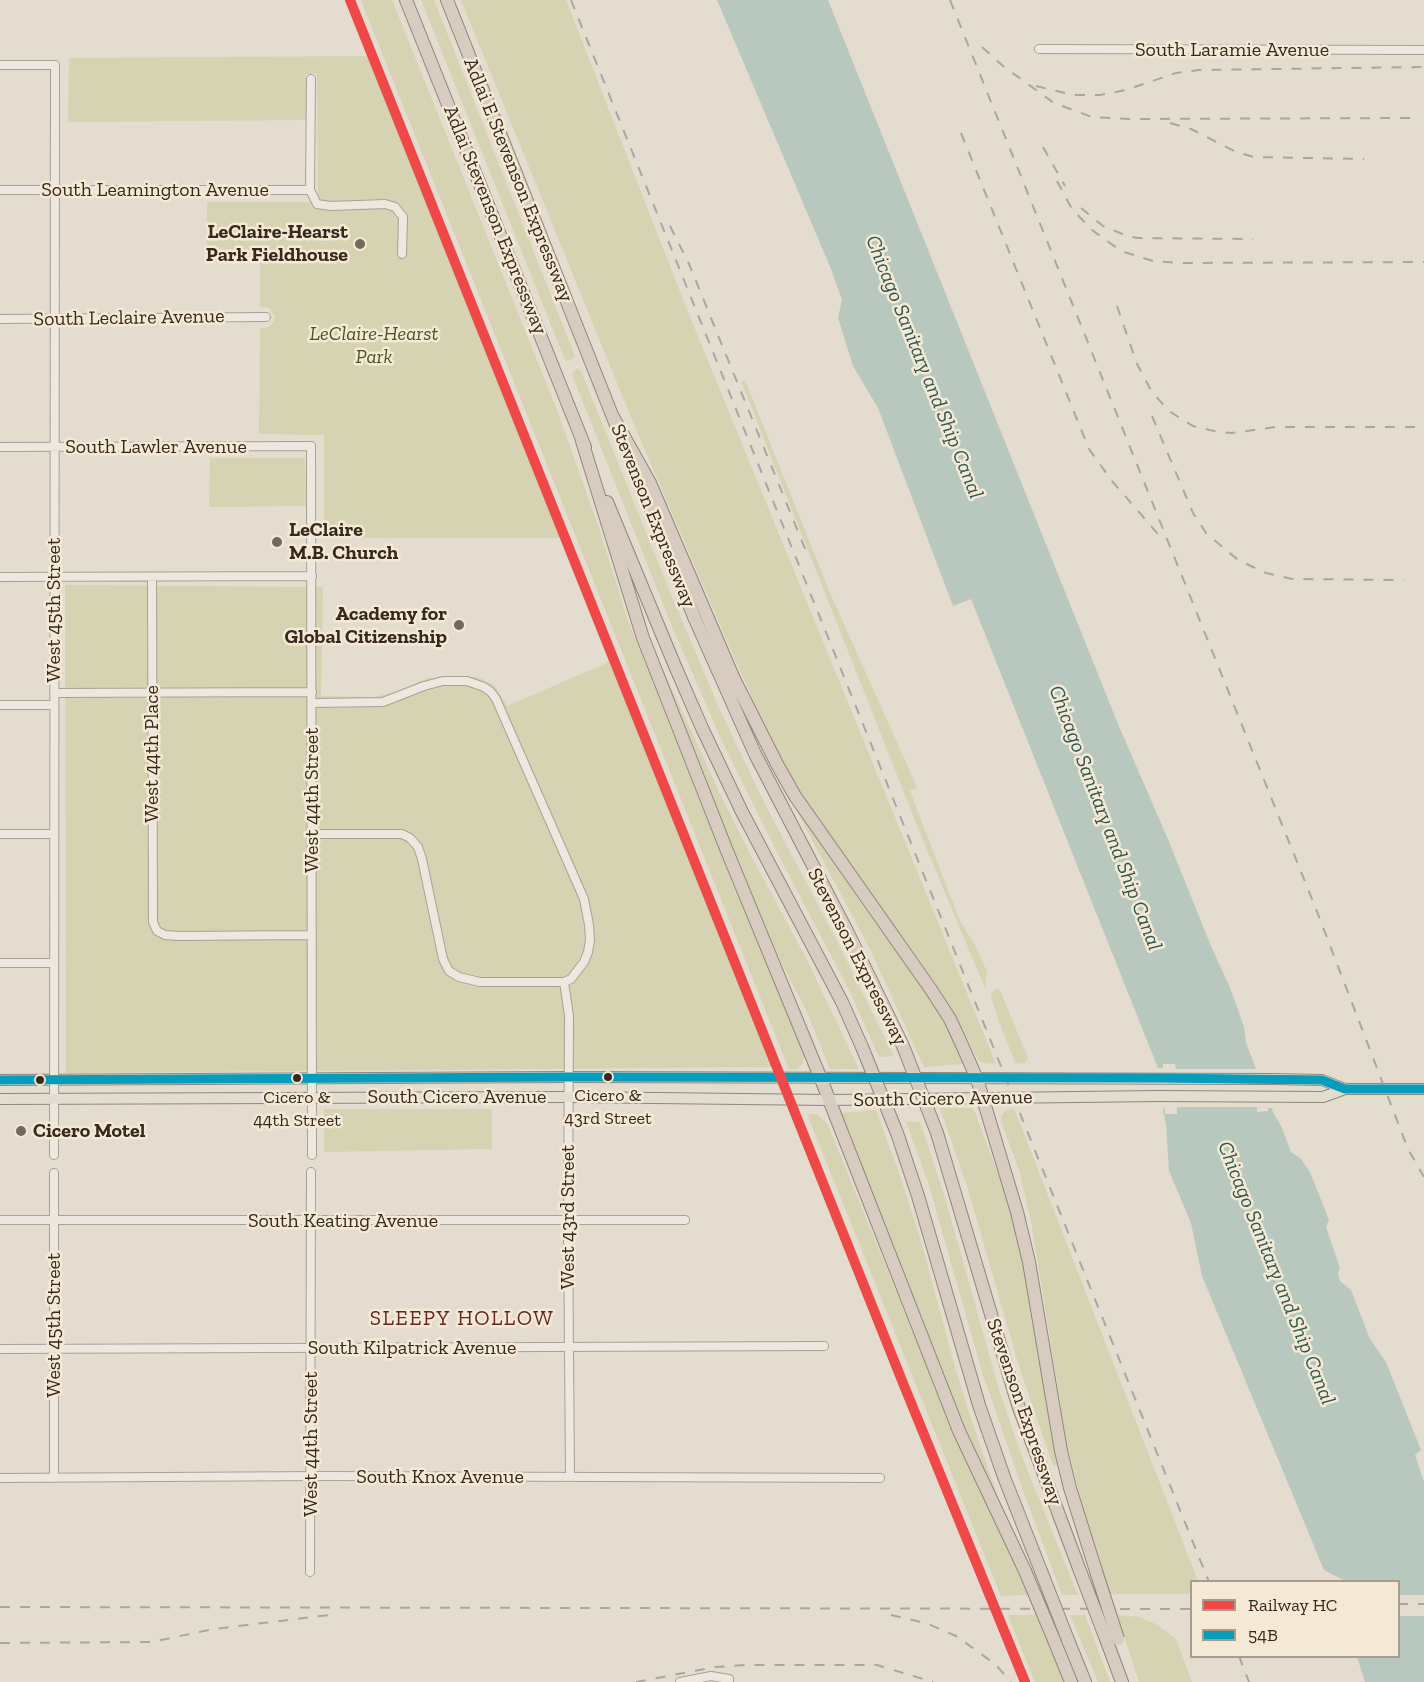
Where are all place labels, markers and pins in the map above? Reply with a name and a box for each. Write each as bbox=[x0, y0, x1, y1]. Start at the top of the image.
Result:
place label: LeClaire-Hearst Park Fieldhouse bbox=[206, 220, 348, 267]
marker: LeClaire-Hearst Park Fieldhouse bbox=[353, 237, 367, 251]
place label: LeClaire M.B. Church bbox=[289, 518, 398, 565]
marker: LeClaire M.B. Church bbox=[270, 535, 284, 549]
place label: Academy for Global Citizenship bbox=[285, 602, 447, 649]
marker: Academy for Global Citizenship bbox=[452, 618, 466, 632]
marker: Cicero & 43rd Street bbox=[602, 1071, 614, 1083]
marker: Cicero & 44th Street bbox=[291, 1072, 303, 1084]
unlabelled marker bbox=[34, 1074, 46, 1086]
place label: Cicero & 43rd Street bbox=[564, 1085, 652, 1128]
place label: Cicero & 44th Street bbox=[253, 1087, 341, 1130]
place label: Cicero Motel bbox=[33, 1119, 145, 1143]
marker: Cicero Motel bbox=[14, 1124, 28, 1138]

